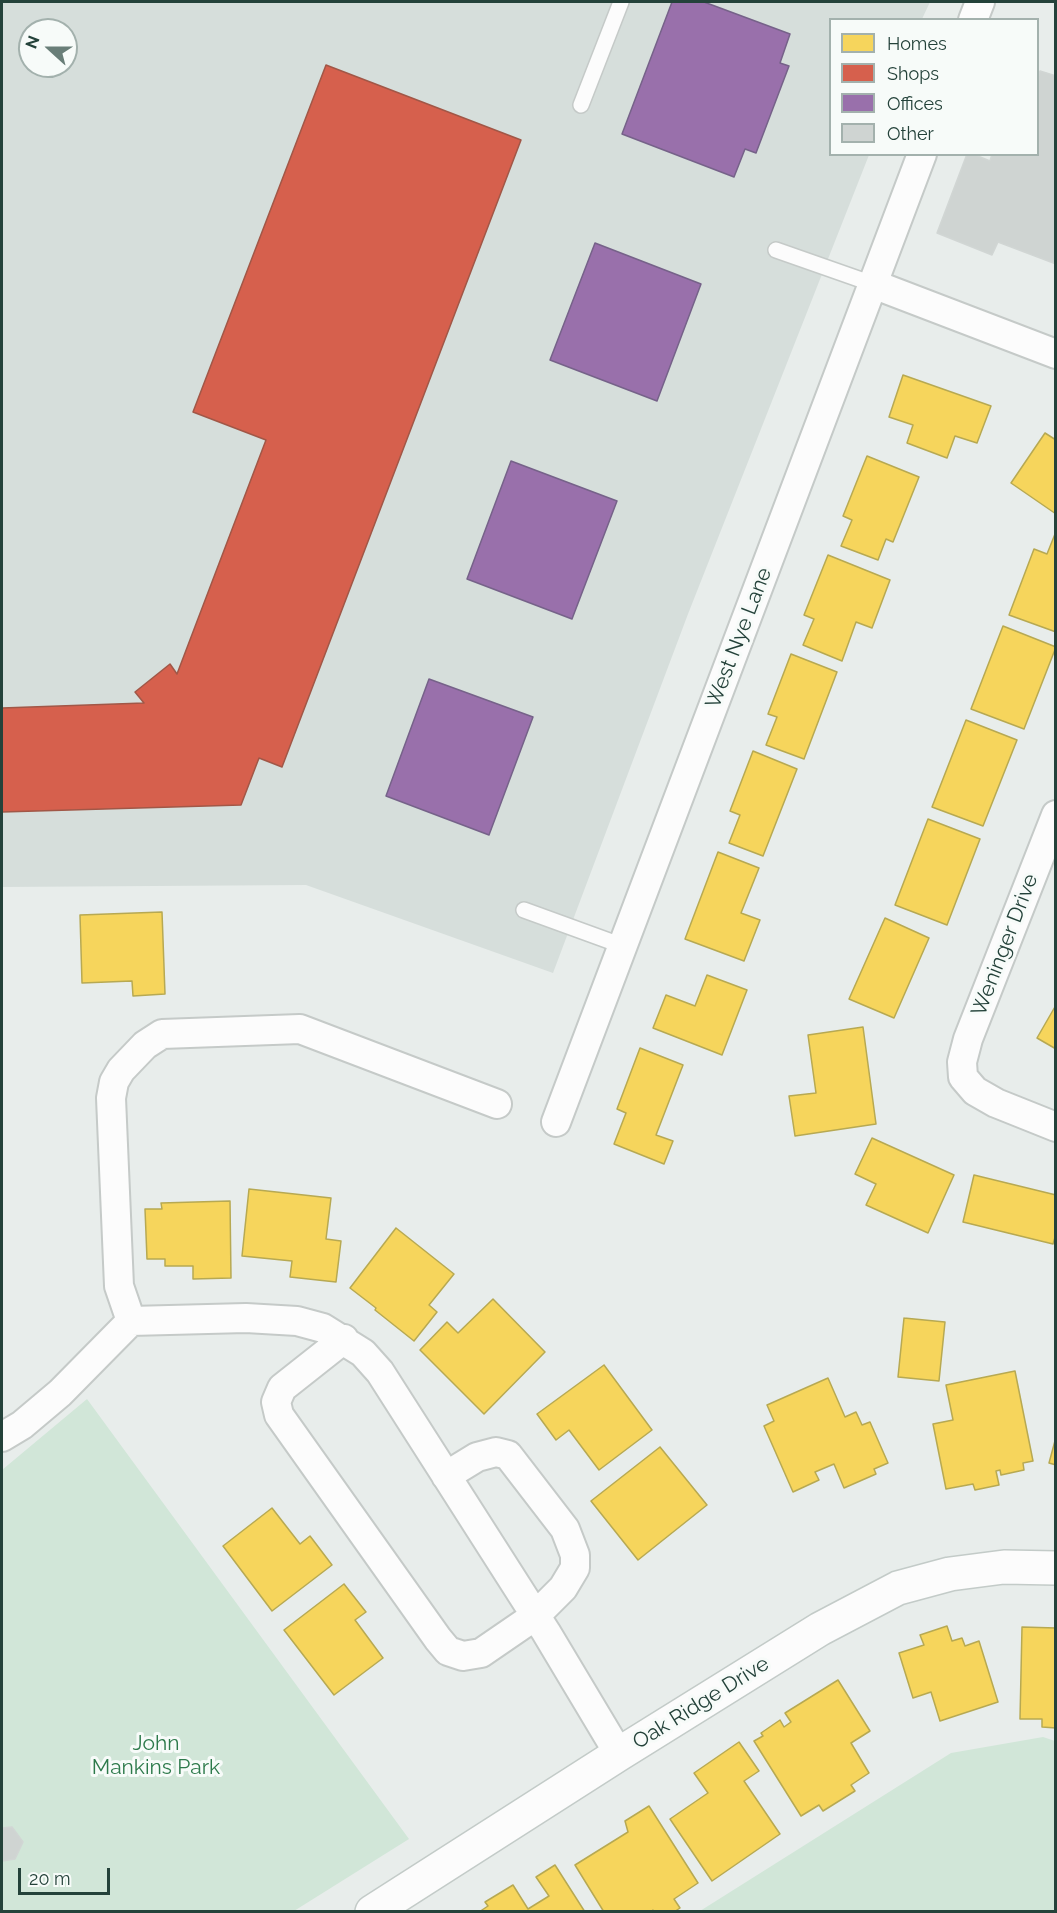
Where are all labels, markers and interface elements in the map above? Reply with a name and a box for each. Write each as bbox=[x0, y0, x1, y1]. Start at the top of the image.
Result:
north arrow bbox=[18, 18, 78, 78]
legend bbox=[829, 18, 1039, 156]
text: N bbox=[22, 33, 44, 51]
text: Homes bbox=[887, 33, 947, 54]
text: Shops bbox=[887, 63, 939, 84]
text: Offices bbox=[887, 93, 943, 114]
text: Other bbox=[887, 123, 934, 144]
street label: West Nye Lane bbox=[701, 564, 777, 712]
street label: Weninger Drive bbox=[966, 870, 1044, 1020]
street label: Oak Ridge Drive bbox=[628, 1651, 774, 1755]
park label: John Mankins Park bbox=[92, 1731, 220, 1781]
scale bar bbox=[21, 1856, 112, 1894]
text: 20 m bbox=[29, 1868, 71, 1889]

